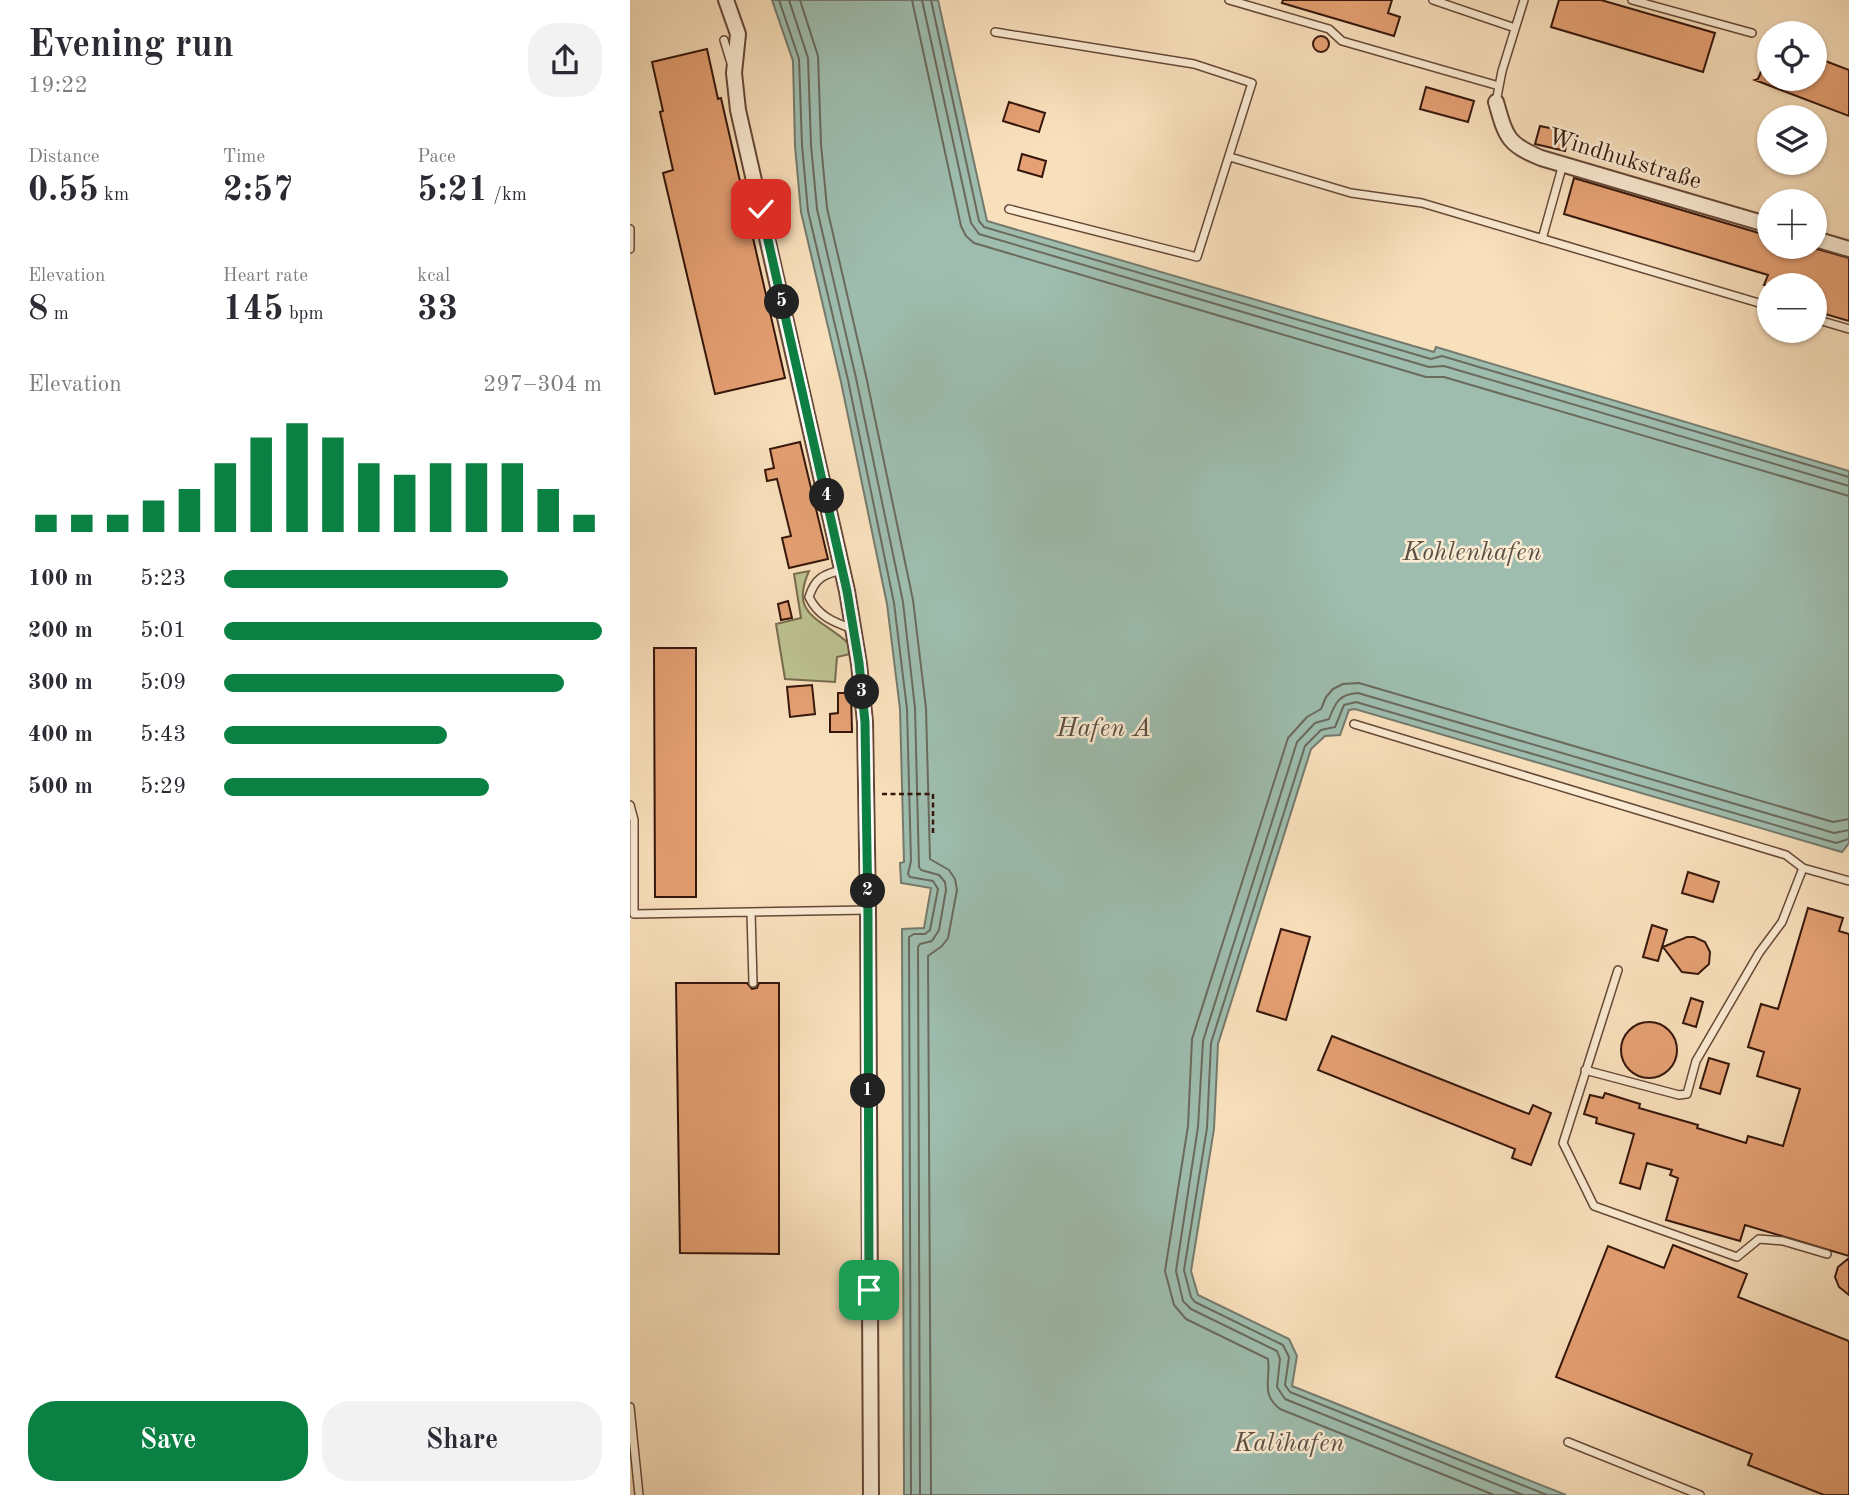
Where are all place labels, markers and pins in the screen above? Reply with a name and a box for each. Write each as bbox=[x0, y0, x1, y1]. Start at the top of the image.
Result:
pin bbox=[731, 179, 791, 239]
pin: 5 bbox=[764, 284, 800, 320]
pin: 4 bbox=[810, 478, 844, 514]
pin: 3 bbox=[845, 674, 880, 710]
pin: 2 bbox=[850, 874, 886, 908]
pin: 1 bbox=[850, 1074, 886, 1108]
pin bbox=[839, 1260, 899, 1320]

